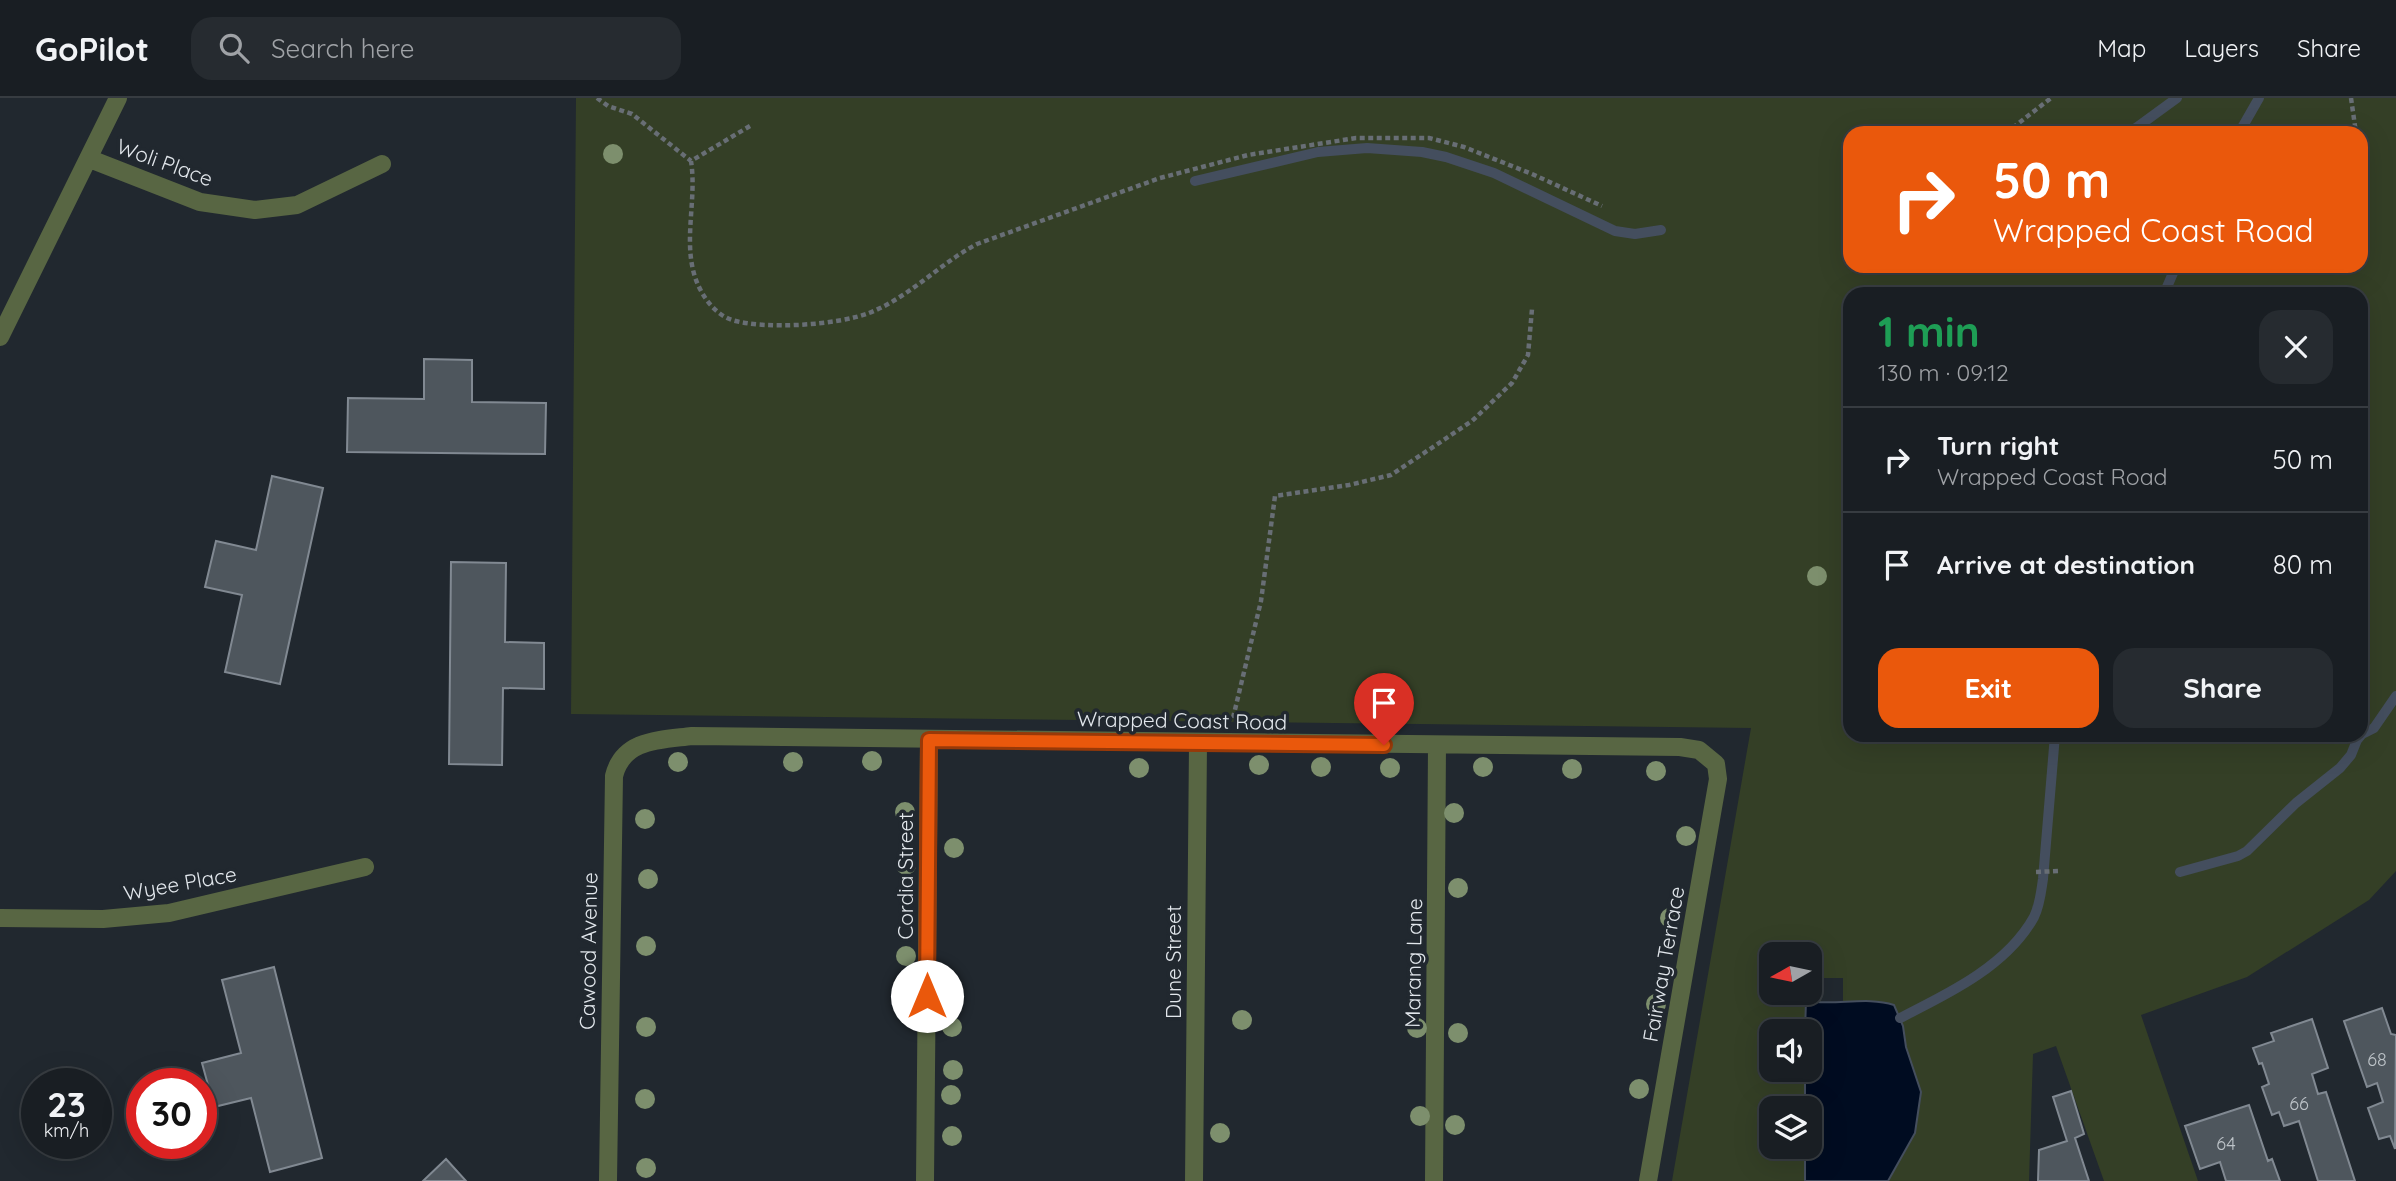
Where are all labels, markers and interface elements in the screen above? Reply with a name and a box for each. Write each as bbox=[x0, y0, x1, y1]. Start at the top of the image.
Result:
search box bbox=[191, 17, 681, 80]
text: GoPilot bbox=[35, 28, 149, 69]
icon: search bbox=[215, 29, 253, 67]
text: Search here bbox=[271, 32, 414, 65]
text: Map bbox=[2097, 33, 2146, 63]
text: Layers bbox=[2184, 33, 2259, 63]
text: Share bbox=[2297, 33, 2361, 63]
street label: Woli Place bbox=[113, 133, 217, 191]
text: 50 m bbox=[1993, 149, 2110, 210]
icon: right bbox=[1878, 154, 1969, 245]
text: Wrapped Coast Road bbox=[1993, 210, 2314, 250]
text: 1 min bbox=[1878, 305, 1980, 358]
button: close bbox=[2259, 310, 2333, 384]
text: 130 m · 09:12 bbox=[1878, 358, 2009, 387]
text: Turn right bbox=[1937, 429, 2059, 462]
icon: right bbox=[1878, 441, 1916, 479]
text: 50 m bbox=[2273, 443, 2333, 476]
text: Wrapped Coast Road bbox=[1937, 462, 2168, 491]
icon: arrive bbox=[1878, 546, 1916, 584]
text: Arrive at destination bbox=[1937, 548, 2195, 581]
text: 80 m bbox=[2273, 548, 2333, 581]
button: Exit bbox=[1878, 648, 2099, 728]
button: Share bbox=[2113, 648, 2333, 728]
pin bbox=[1354, 673, 1414, 745]
icon: arrive bbox=[1365, 684, 1403, 722]
street label: Wrapped Coast Road bbox=[1077, 705, 1287, 735]
street label: Cordia Street bbox=[892, 812, 918, 940]
street label: Wyee Place bbox=[121, 860, 239, 906]
street label: Cawood Avenue bbox=[574, 872, 602, 1030]
street label: Fairway Terrace bbox=[1637, 884, 1689, 1044]
street label: Marang Lane bbox=[1399, 898, 1427, 1028]
street label: Dune Street bbox=[1160, 905, 1186, 1019]
north arrow bbox=[1759, 942, 1822, 1004]
map controls bbox=[1759, 942, 1822, 1159]
position arrow bbox=[890, 959, 964, 1033]
button: sound bbox=[1759, 1019, 1822, 1082]
house number: 68 bbox=[2367, 1048, 2387, 1071]
speed limit sign: 30 bbox=[126, 1068, 217, 1159]
text: 23 bbox=[47, 1082, 86, 1126]
house number: 66 bbox=[2289, 1092, 2309, 1115]
button: layers bbox=[1759, 1096, 1822, 1159]
text: km/h bbox=[44, 1119, 89, 1142]
house number: 64 bbox=[2216, 1132, 2236, 1155]

